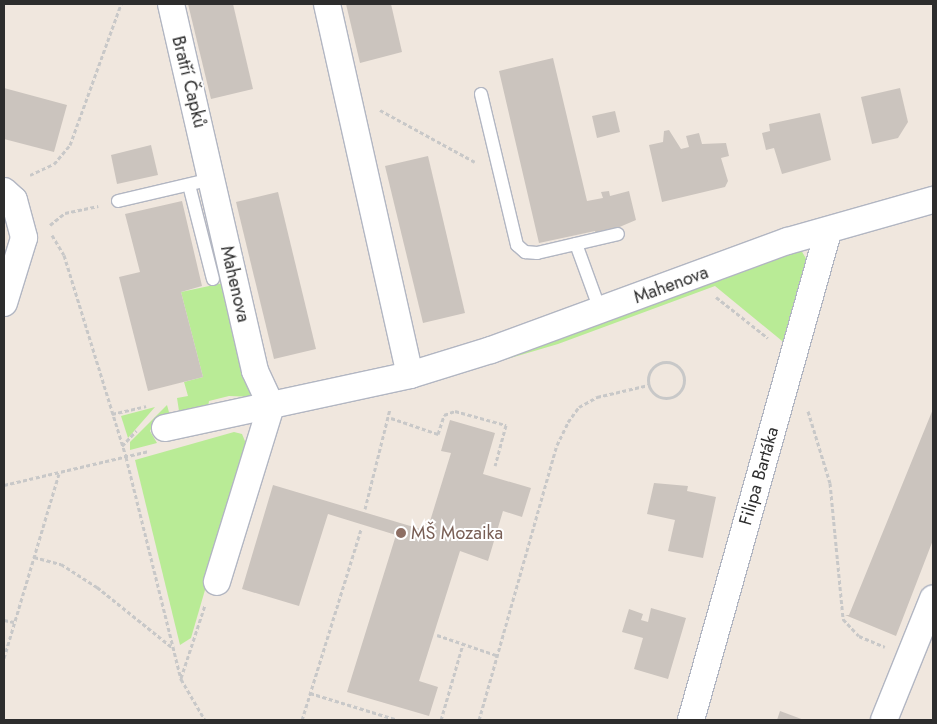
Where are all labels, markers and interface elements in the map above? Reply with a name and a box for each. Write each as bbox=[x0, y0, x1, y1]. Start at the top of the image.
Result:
street label: Bratří Čapků bbox=[167, 34, 211, 130]
street label: Mahenova bbox=[216, 244, 254, 324]
street label: Mahenova bbox=[631, 262, 711, 308]
street label: Filipa Bartáka bbox=[735, 424, 783, 528]
place label: MŠ Mozaika bbox=[411, 522, 503, 544]
marker: MŠ Mozaika bbox=[395, 527, 407, 539]

